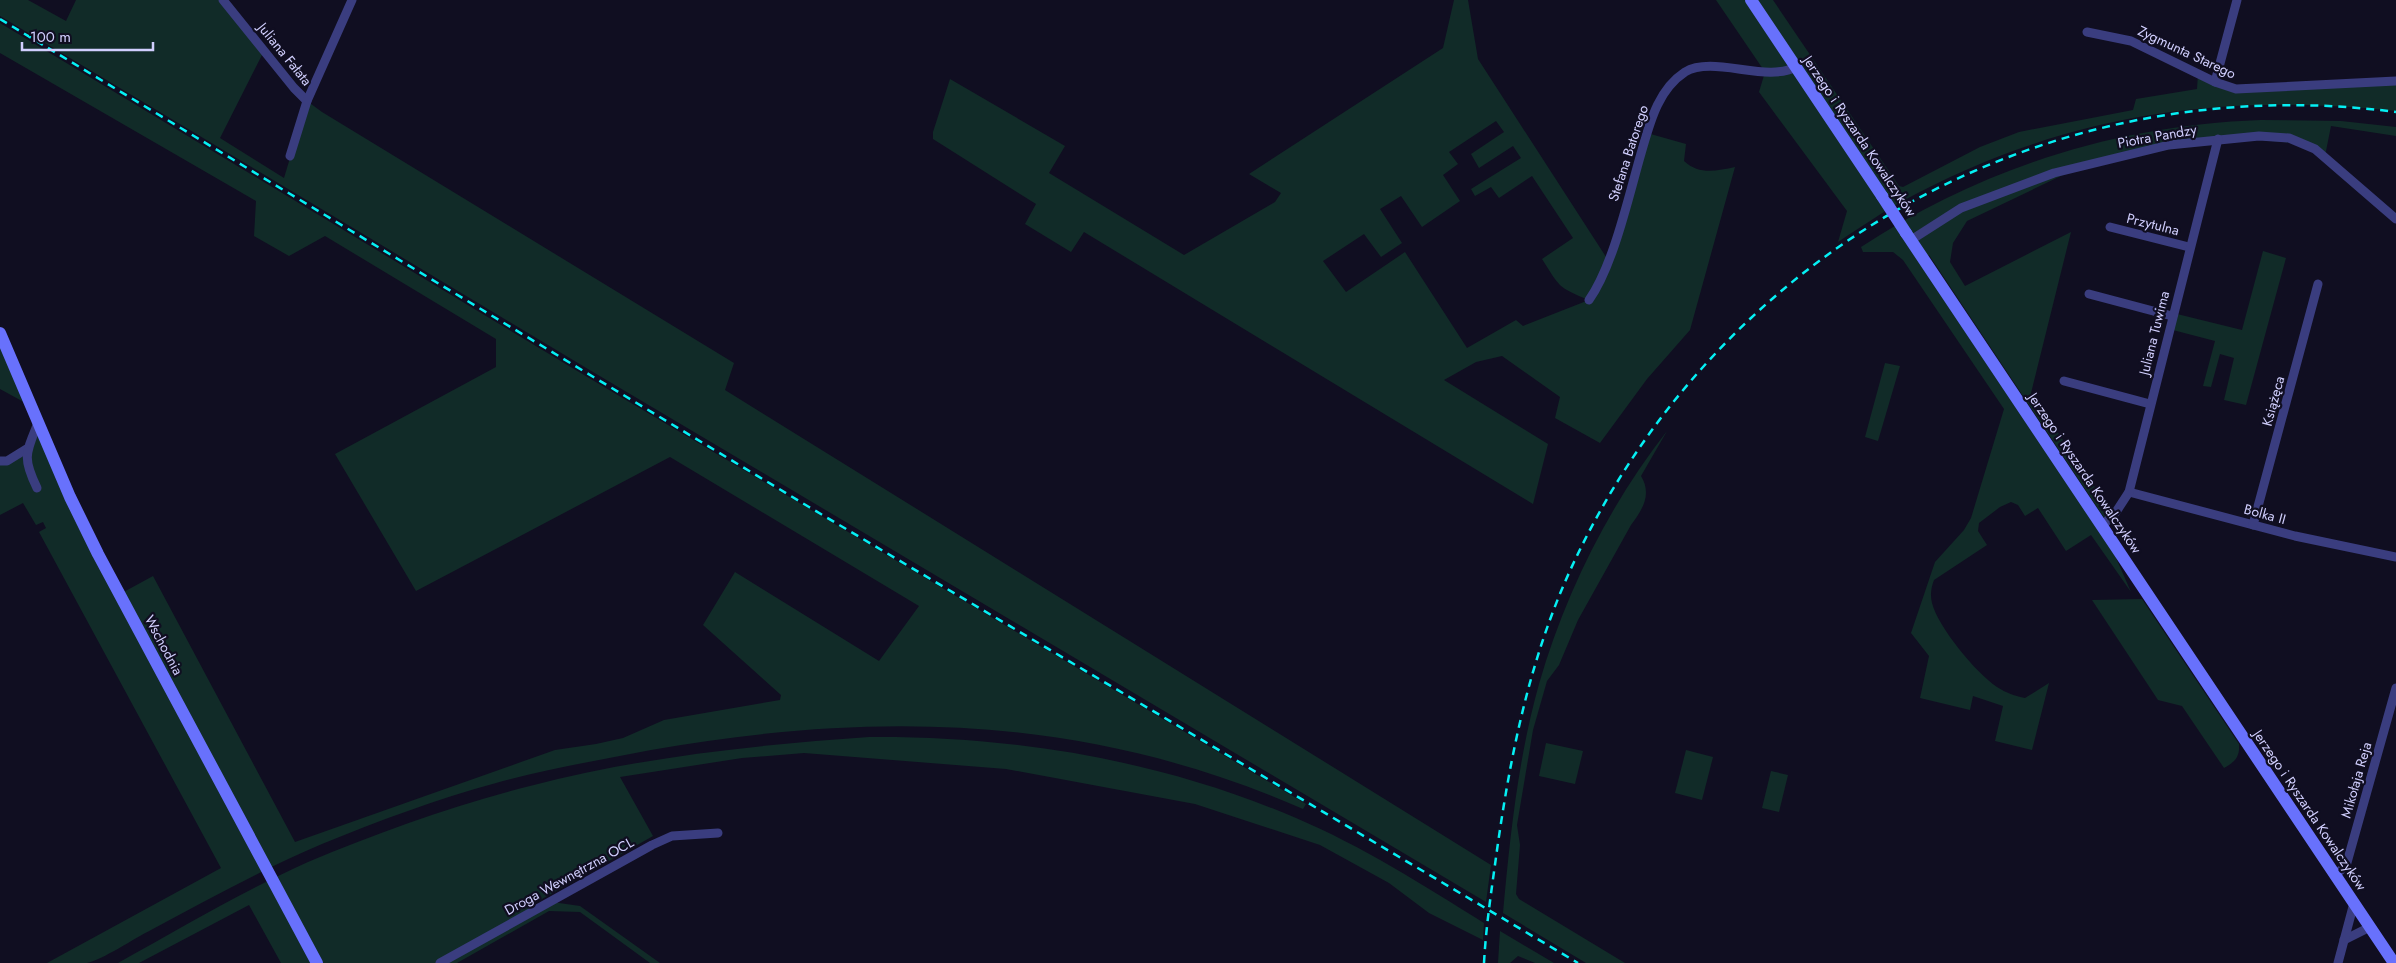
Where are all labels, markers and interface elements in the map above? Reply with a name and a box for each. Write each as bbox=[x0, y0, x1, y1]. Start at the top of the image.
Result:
street label: Juliana Fałata bbox=[252, 17, 317, 90]
scale bar bbox=[22, 20, 154, 52]
street label: Zygmunta Starego bbox=[2135, 21, 2240, 84]
text: 100 m bbox=[30, 26, 71, 48]
street label: Jerzego i Ryszarda Kowalczyków bbox=[1797, 50, 1922, 221]
street label: Stefana Batorego bbox=[1603, 102, 1653, 204]
street label: Piotra Pandzy bbox=[2116, 119, 2199, 153]
street label: Przytulna bbox=[2125, 208, 2181, 240]
street label: Juliana Tuwima bbox=[2133, 289, 2174, 379]
street label: Książęca bbox=[2257, 374, 2289, 428]
street label: Jerzego i Ryszarda Kowalczyków bbox=[2022, 387, 2147, 558]
street label: Bolka II bbox=[2242, 499, 2288, 529]
street label: Wschodnia bbox=[140, 611, 188, 679]
street label: Jerzego i Ryszarda Kowalczyków bbox=[2247, 724, 2372, 895]
street label: Mikołaja Reja bbox=[2336, 740, 2376, 820]
street label: Droga Wewnętrzna OCL bbox=[501, 832, 638, 920]

